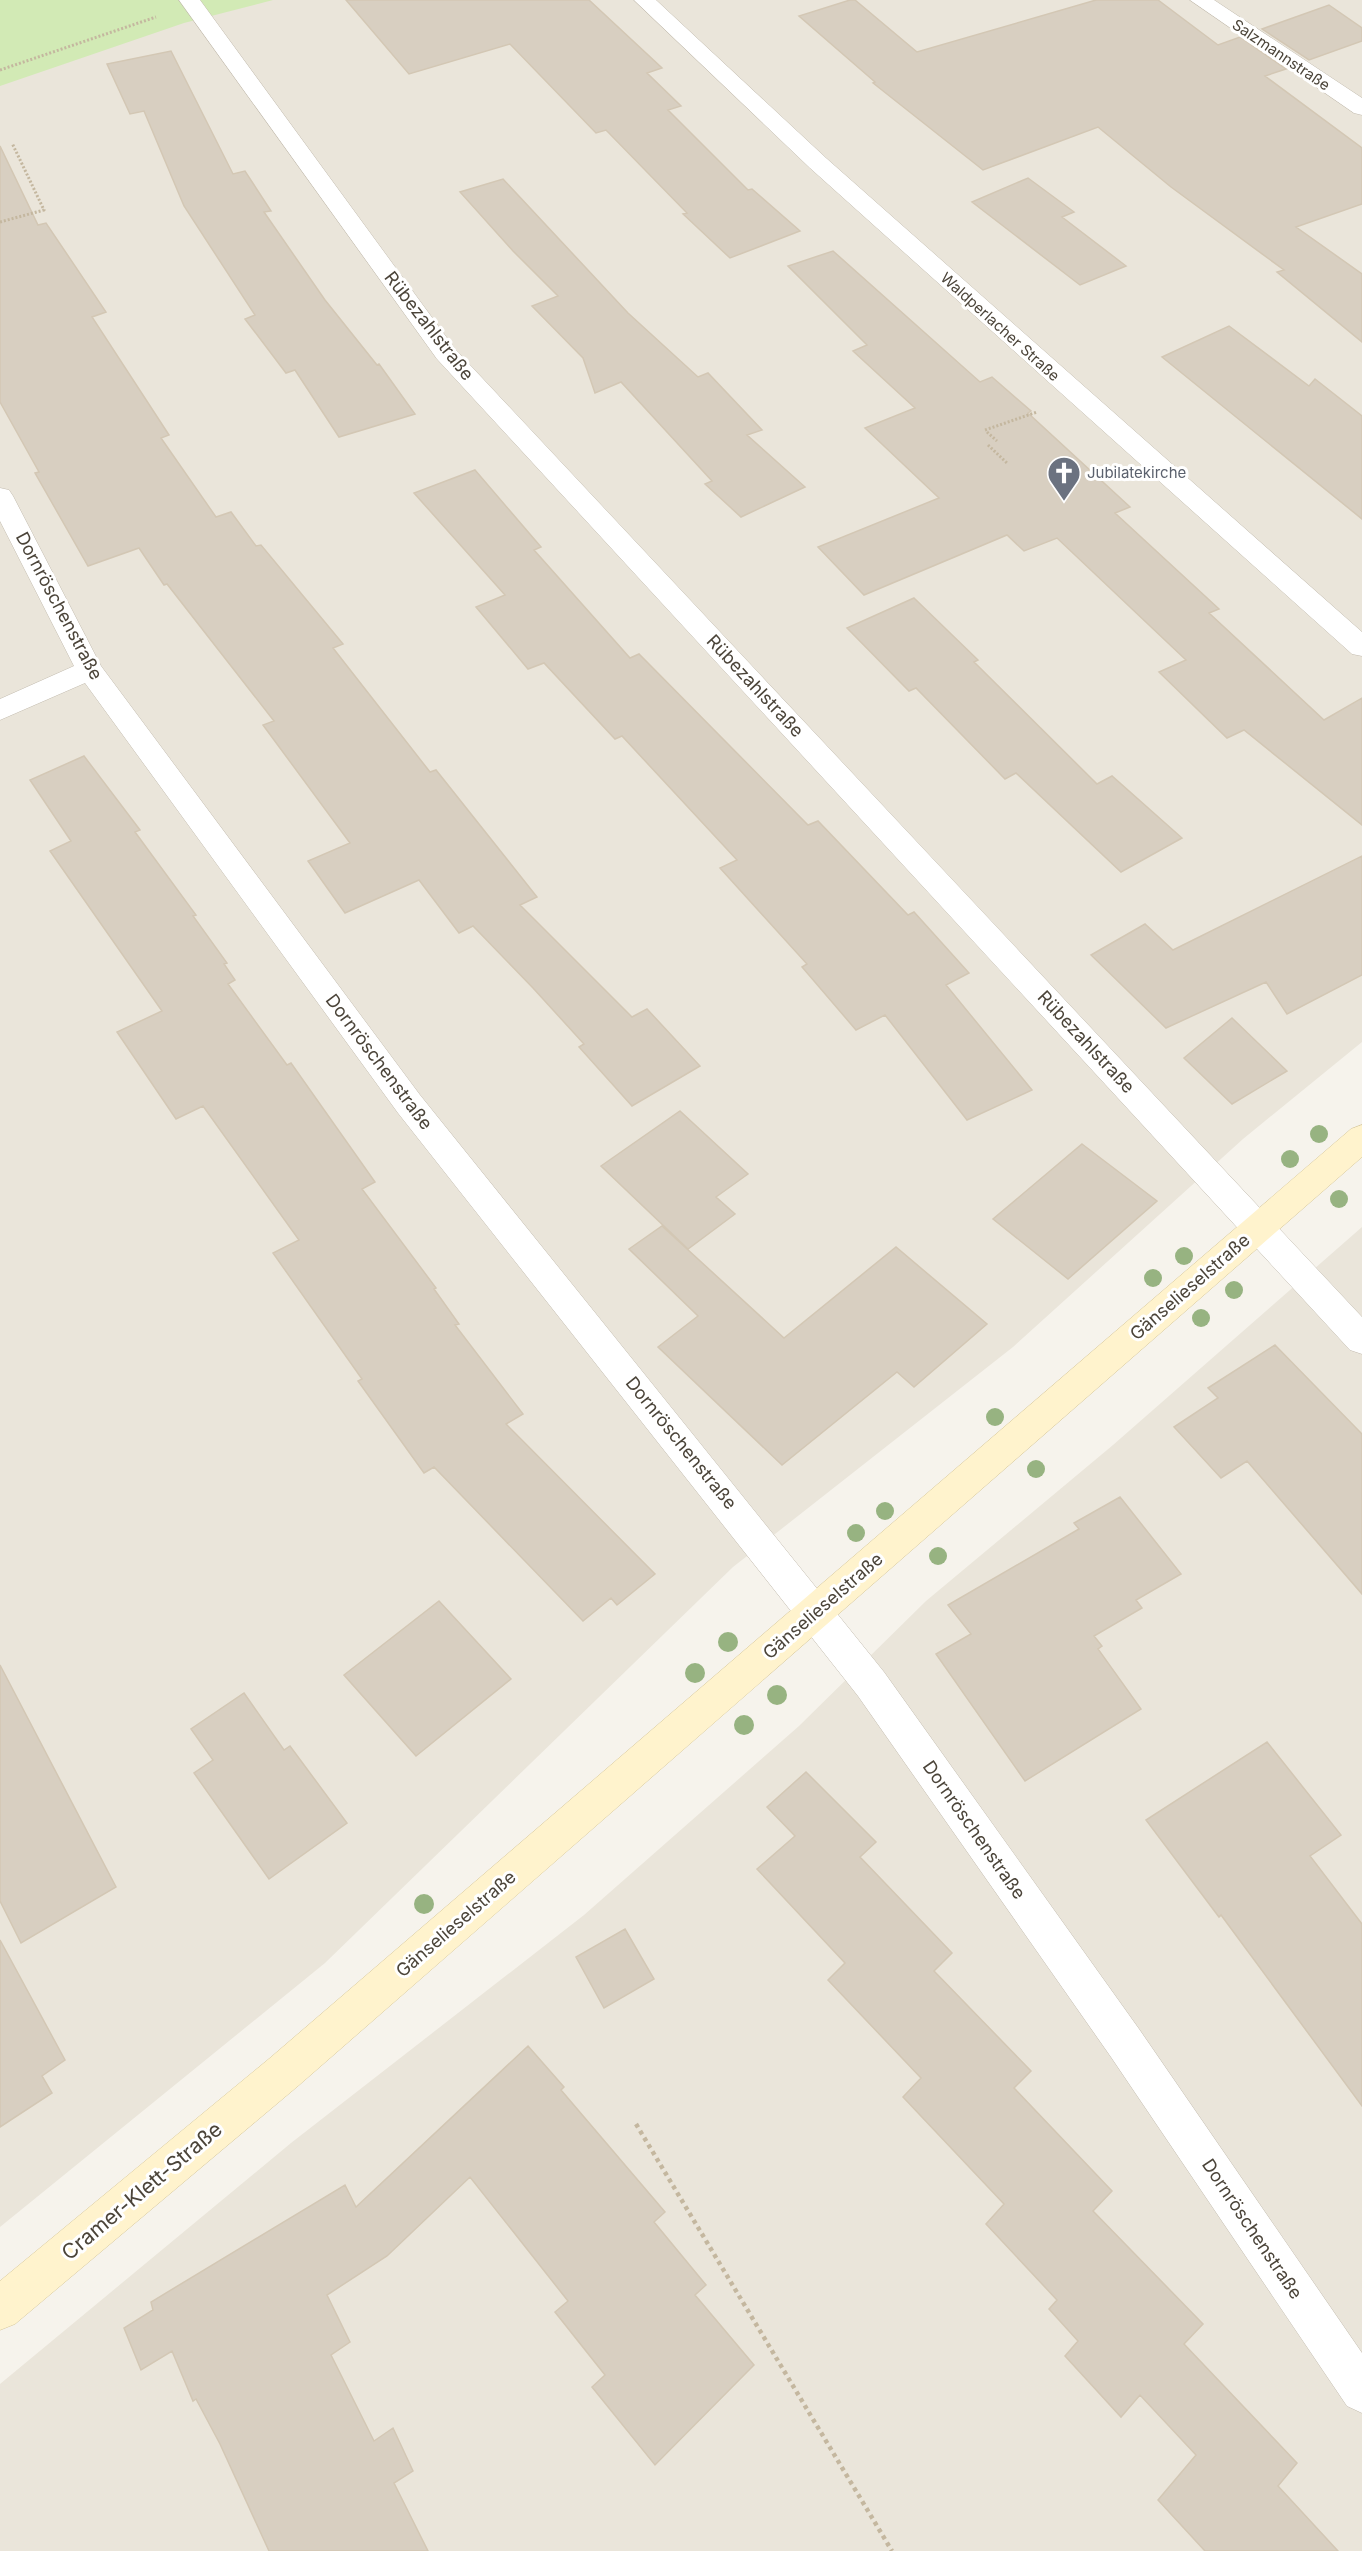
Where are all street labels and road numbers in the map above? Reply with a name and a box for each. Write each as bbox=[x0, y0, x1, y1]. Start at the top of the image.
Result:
street label: Salzmannstraße bbox=[1229, 15, 1334, 94]
street label: Rübezahlstraße bbox=[380, 267, 478, 384]
street label: Waldperlacher Straße bbox=[937, 268, 1064, 385]
street label: Dornröschenstraße bbox=[12, 528, 107, 683]
street label: Rübezahlstraße bbox=[703, 630, 808, 741]
street label: Rübezahlstraße bbox=[1034, 986, 1139, 1097]
street label: Dornröschenstraße bbox=[322, 990, 437, 1134]
street label: Gänselieselstraße bbox=[1126, 1229, 1254, 1344]
street label: Dornröschenstraße bbox=[622, 1372, 741, 1513]
street label: Gänselieselstraße bbox=[759, 1548, 887, 1663]
street label: Dornröschenstraße bbox=[919, 1756, 1030, 1903]
street label: Gänselieselstraße bbox=[392, 1866, 520, 1981]
street label: Cramer-Klett-Straße bbox=[56, 2116, 227, 2265]
street label: Dornröschenstraße bbox=[1198, 2155, 1307, 2303]

